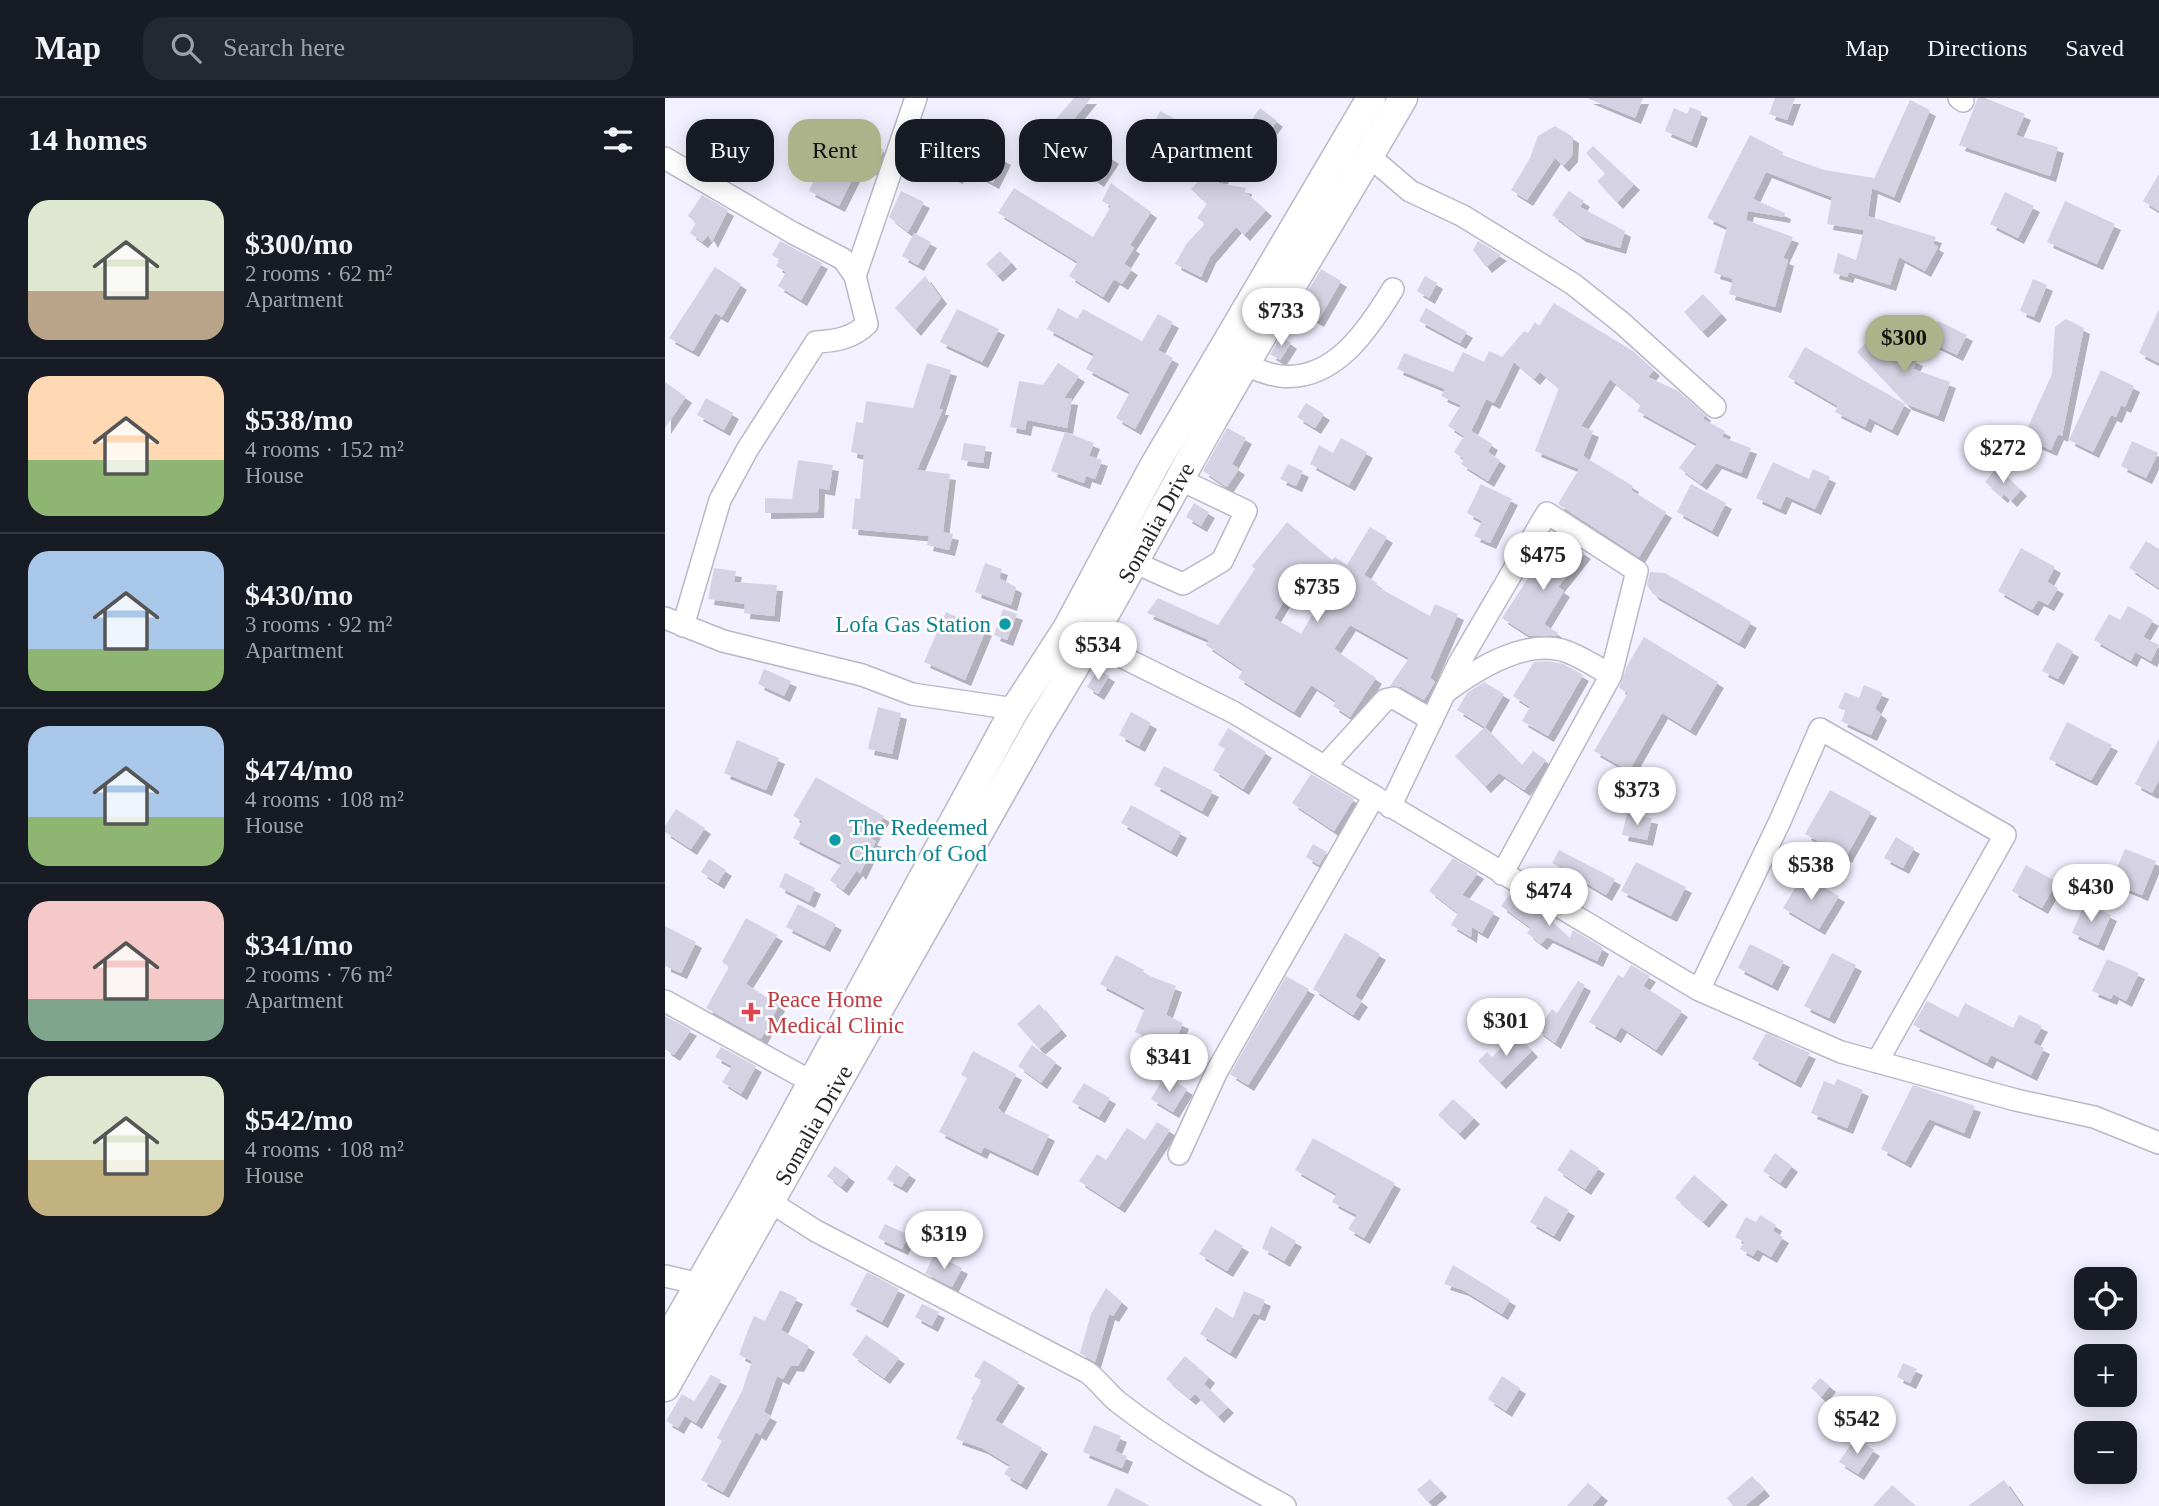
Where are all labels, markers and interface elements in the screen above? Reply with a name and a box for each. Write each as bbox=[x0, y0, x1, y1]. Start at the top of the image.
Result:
search box bbox=[143, 17, 633, 80]
icon: search bbox=[167, 29, 205, 67]
text: Map bbox=[35, 30, 101, 66]
text: Search here bbox=[223, 33, 345, 62]
text: Map bbox=[1845, 35, 1889, 61]
text: Directions bbox=[1927, 35, 2027, 61]
text: Saved bbox=[2065, 35, 2124, 61]
chip: Buy bbox=[686, 119, 774, 182]
chip: Rent bbox=[788, 119, 881, 182]
chip: Filters bbox=[895, 119, 1005, 182]
chip: New bbox=[1019, 119, 1112, 182]
chip: Apartment bbox=[1126, 119, 1277, 182]
icon: filters bbox=[599, 121, 637, 159]
text: 14 homes bbox=[28, 123, 147, 156]
text: $300/mo bbox=[245, 227, 353, 260]
icon: home bbox=[84, 228, 168, 312]
text: 2 rooms · 62 m² bbox=[245, 261, 392, 286]
text: Apartment bbox=[245, 287, 343, 312]
pin: $733 bbox=[1240, 288, 1322, 348]
text: $733 bbox=[1258, 298, 1304, 323]
pin: $300 bbox=[1863, 316, 1945, 375]
text: $300 bbox=[1881, 325, 1927, 350]
text: $538/mo bbox=[245, 403, 353, 436]
icon: home bbox=[84, 404, 168, 488]
pin: $272 bbox=[1962, 426, 2044, 485]
text: $272 bbox=[1980, 435, 2026, 460]
text: 4 rooms · 152 m² bbox=[245, 437, 404, 462]
street label: Somalia Drive bbox=[1112, 458, 1199, 587]
text: House bbox=[245, 463, 304, 488]
pin: $475 bbox=[1502, 532, 1584, 592]
text: $475 bbox=[1520, 542, 1566, 567]
pin: $735 bbox=[1276, 564, 1358, 624]
text: $735 bbox=[1294, 574, 1340, 599]
text: $430/mo bbox=[245, 578, 353, 611]
icon: home bbox=[84, 579, 168, 663]
text: 3 rooms · 92 m² bbox=[245, 612, 392, 637]
place label: Lofa Gas Station bbox=[835, 612, 991, 637]
marker: Lofa Gas Station bbox=[997, 616, 1013, 632]
pin: $534 bbox=[1057, 622, 1139, 682]
text: $534 bbox=[1075, 632, 1121, 657]
text: Apartment bbox=[245, 638, 343, 663]
text: $474/mo bbox=[245, 753, 353, 786]
icon: home bbox=[84, 754, 168, 838]
pin: $373 bbox=[1596, 768, 1678, 827]
text: $373 bbox=[1614, 777, 1660, 802]
text: 4 rooms · 108 m² bbox=[245, 787, 404, 812]
text: House bbox=[245, 813, 304, 838]
place label: The Redeemed Church of God bbox=[849, 815, 988, 866]
marker: The Redeemed Church of God bbox=[827, 832, 843, 848]
pin: $538 bbox=[1770, 842, 1852, 902]
text: $538 bbox=[1788, 852, 1834, 877]
pin: $430 bbox=[2050, 864, 2132, 924]
pin: $474 bbox=[1508, 868, 1590, 928]
text: $430 bbox=[2068, 874, 2114, 899]
text: $474 bbox=[1526, 878, 1572, 903]
text: $341/mo bbox=[245, 928, 353, 961]
icon: home bbox=[84, 929, 168, 1013]
text: 2 rooms · 76 m² bbox=[245, 962, 392, 987]
place label: Peace Home Medical Clinic bbox=[767, 987, 904, 1038]
text: Apartment bbox=[245, 988, 343, 1013]
pin: $301 bbox=[1465, 998, 1547, 1058]
marker: Peace Home Medical Clinic bbox=[741, 1002, 761, 1022]
text: $301 bbox=[1483, 1008, 1529, 1033]
pin: $341 bbox=[1128, 1034, 1210, 1094]
text: $341 bbox=[1146, 1044, 1192, 1069]
street label: Somalia Drive bbox=[769, 1061, 857, 1189]
text: $542/mo bbox=[245, 1103, 353, 1136]
icon: home bbox=[84, 1104, 168, 1188]
text: 4 rooms · 108 m² bbox=[245, 1137, 404, 1162]
text: House bbox=[245, 1163, 304, 1188]
pin: $319 bbox=[903, 1212, 985, 1271]
text: $319 bbox=[921, 1221, 967, 1246]
map controls bbox=[2074, 1267, 2137, 1484]
button: locate bbox=[2074, 1267, 2137, 1330]
button: + bbox=[2074, 1344, 2137, 1407]
pin: $542 bbox=[1816, 1396, 1898, 1456]
text: $542 bbox=[1834, 1406, 1880, 1431]
button: − bbox=[2074, 1421, 2137, 1484]

